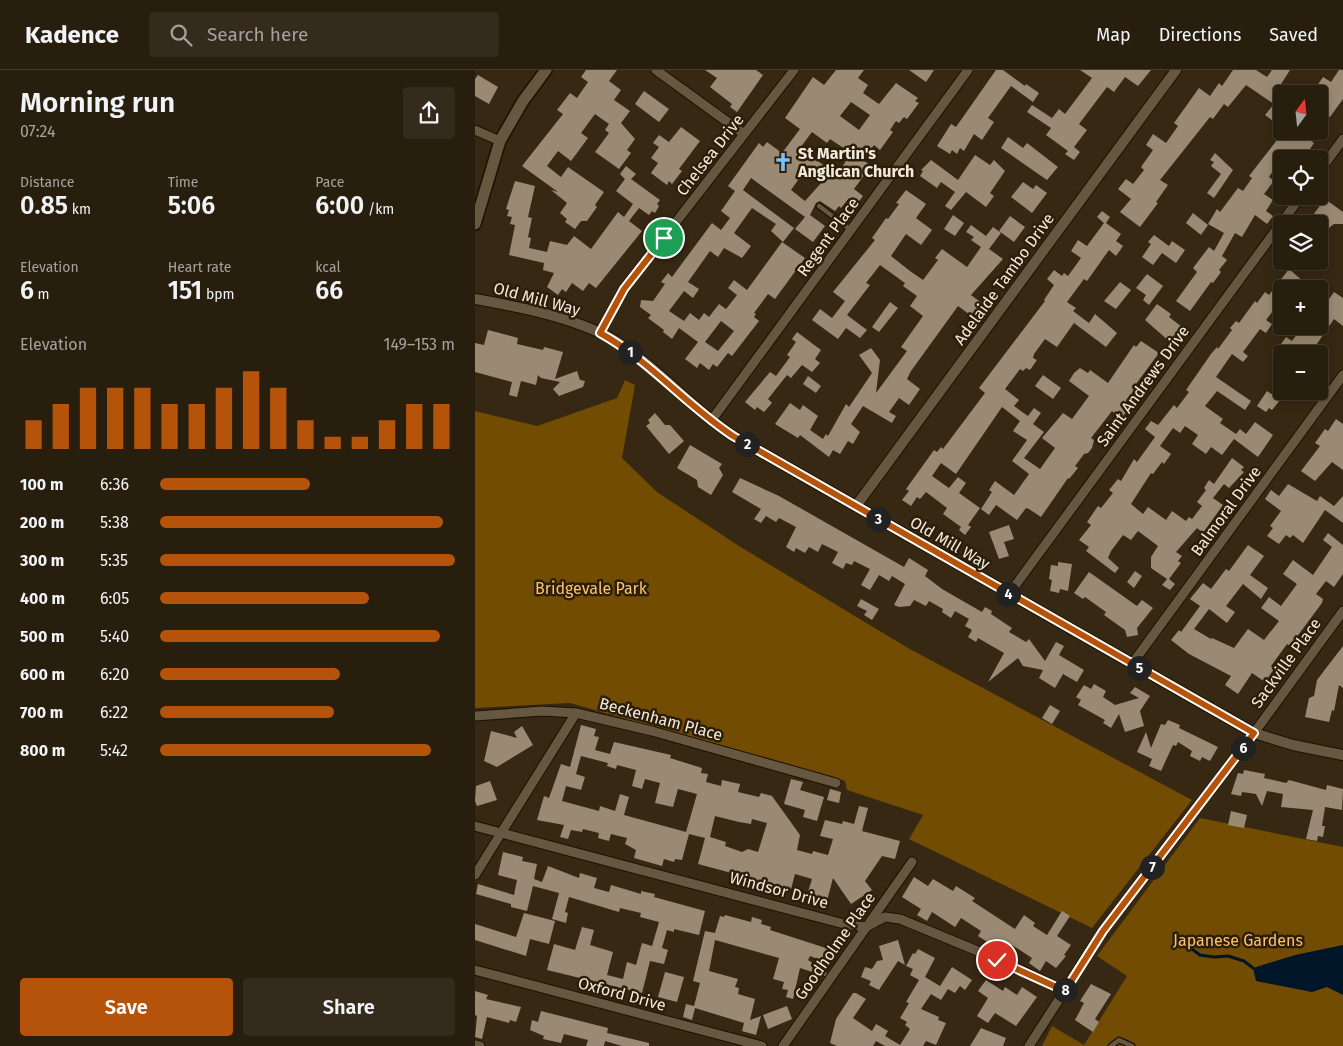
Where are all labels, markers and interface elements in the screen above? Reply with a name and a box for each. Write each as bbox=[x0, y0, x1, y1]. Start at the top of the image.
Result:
search box bbox=[149, 12, 499, 57]
text: Kadence bbox=[25, 21, 119, 49]
icon: search bbox=[167, 21, 195, 49]
text: Search here bbox=[207, 23, 308, 46]
text: Map bbox=[1096, 24, 1131, 46]
text: Directions bbox=[1159, 24, 1241, 46]
text: Saved bbox=[1269, 24, 1318, 46]
north arrow bbox=[1273, 85, 1327, 140]
map controls bbox=[1273, 85, 1328, 400]
text: Morning run bbox=[20, 86, 175, 119]
button: share bbox=[403, 87, 455, 139]
street label: Chelsea Drive bbox=[672, 111, 748, 199]
text: 07:24 bbox=[20, 122, 56, 141]
place label: St Martin's Anglican Church bbox=[797, 144, 914, 181]
button: locate bbox=[1273, 150, 1328, 205]
church icon: St Martin's Anglican Church bbox=[772, 151, 794, 173]
text: Distance bbox=[20, 174, 74, 191]
text: Time bbox=[168, 174, 198, 191]
text: Pace bbox=[315, 174, 344, 191]
text: 0.85 bbox=[20, 191, 68, 221]
text: 5:06 bbox=[168, 191, 215, 221]
text: 6:00 bbox=[315, 191, 364, 221]
street label: Regent Place bbox=[793, 194, 863, 280]
text: km bbox=[68, 201, 91, 218]
text: /km bbox=[364, 201, 394, 218]
street label: Adelaide Tambo Drive bbox=[950, 209, 1058, 349]
button: layers bbox=[1273, 215, 1328, 270]
pin bbox=[643, 217, 685, 259]
icon: arrive bbox=[650, 224, 678, 252]
text: Elevation bbox=[20, 259, 79, 276]
text: Heart rate bbox=[168, 259, 231, 276]
text: kcal bbox=[315, 259, 341, 276]
text: 6 bbox=[20, 276, 34, 306]
text: 151 bbox=[168, 276, 202, 306]
text: 66 bbox=[315, 276, 343, 306]
street label: Old Mill Way bbox=[491, 278, 583, 320]
button: + bbox=[1273, 280, 1328, 335]
text: m bbox=[34, 286, 50, 303]
text: bpm bbox=[202, 286, 235, 303]
street label: Saint Andrews Drive bbox=[1093, 322, 1193, 450]
text: Elevation bbox=[20, 335, 87, 354]
text: 149–153 m bbox=[384, 335, 455, 354]
pin: 1 bbox=[617, 340, 643, 364]
text: 1 bbox=[627, 344, 634, 361]
button: − bbox=[1273, 345, 1328, 400]
pin: 2 bbox=[735, 432, 759, 456]
text: 2 bbox=[744, 436, 751, 453]
street label: Balmoral Drive bbox=[1187, 462, 1265, 560]
text: 100 m bbox=[20, 475, 63, 494]
text: 6:36 bbox=[100, 475, 129, 494]
pin: 3 bbox=[865, 506, 891, 532]
text: 3 bbox=[875, 511, 882, 528]
street label: Old Mill Way bbox=[907, 512, 993, 574]
text: 200 m bbox=[20, 513, 64, 532]
text: 5:38 bbox=[100, 513, 129, 532]
text: 300 m bbox=[20, 551, 64, 570]
text: 5:35 bbox=[100, 551, 128, 570]
park label: Bridgevale Park bbox=[535, 579, 648, 598]
pin: 4 bbox=[995, 582, 1021, 606]
text: 4 bbox=[1005, 586, 1012, 603]
text: 400 m bbox=[20, 589, 65, 608]
text: 6:05 bbox=[100, 589, 129, 608]
street label: Sackville Place bbox=[1247, 614, 1325, 712]
text: 500 m bbox=[20, 627, 65, 646]
text: 5:40 bbox=[100, 627, 129, 646]
pin: 5 bbox=[1127, 656, 1151, 680]
text: 5 bbox=[1136, 660, 1143, 677]
text: 600 m bbox=[20, 665, 65, 684]
text: 6:20 bbox=[100, 665, 129, 684]
street label: Beckenham Place bbox=[597, 693, 725, 745]
text: 700 m bbox=[20, 703, 63, 722]
text: 6:22 bbox=[100, 703, 128, 722]
pin: 6 bbox=[1231, 736, 1255, 760]
text: 6 bbox=[1240, 740, 1247, 757]
text: 800 m bbox=[20, 741, 65, 760]
text: 5:42 bbox=[100, 741, 128, 760]
pin: 7 bbox=[1139, 854, 1165, 880]
text: 7 bbox=[1149, 859, 1156, 876]
street label: Windsor Drive bbox=[728, 868, 830, 912]
street label: Goodholme Place bbox=[791, 889, 879, 1003]
park label: Japanese Gardens bbox=[1173, 931, 1303, 950]
pin bbox=[976, 939, 1018, 981]
icon: check bbox=[983, 946, 1011, 974]
street label: Oxford Drive bbox=[576, 973, 668, 1015]
button: Save bbox=[20, 978, 233, 1036]
button: Share bbox=[243, 978, 455, 1036]
pin: 8 bbox=[1053, 978, 1077, 1002]
text: 8 bbox=[1061, 982, 1070, 999]

